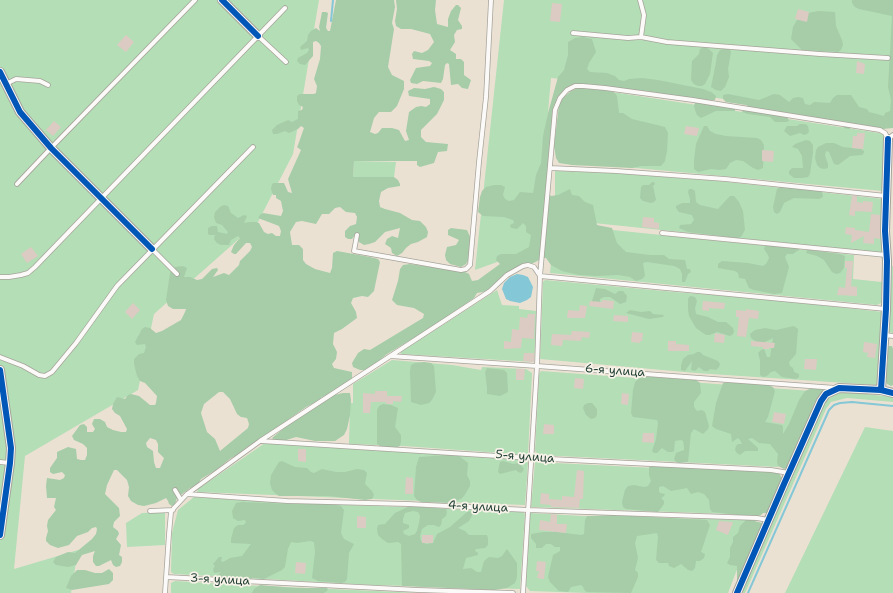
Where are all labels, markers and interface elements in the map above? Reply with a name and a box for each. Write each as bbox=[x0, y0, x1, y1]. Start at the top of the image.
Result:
street label: 6-я улица bbox=[585, 362, 645, 380]
street label: 5-я улица bbox=[495, 448, 555, 466]
street label: 4-я улица bbox=[448, 498, 508, 516]
street label: 3-я улица bbox=[190, 571, 250, 589]

